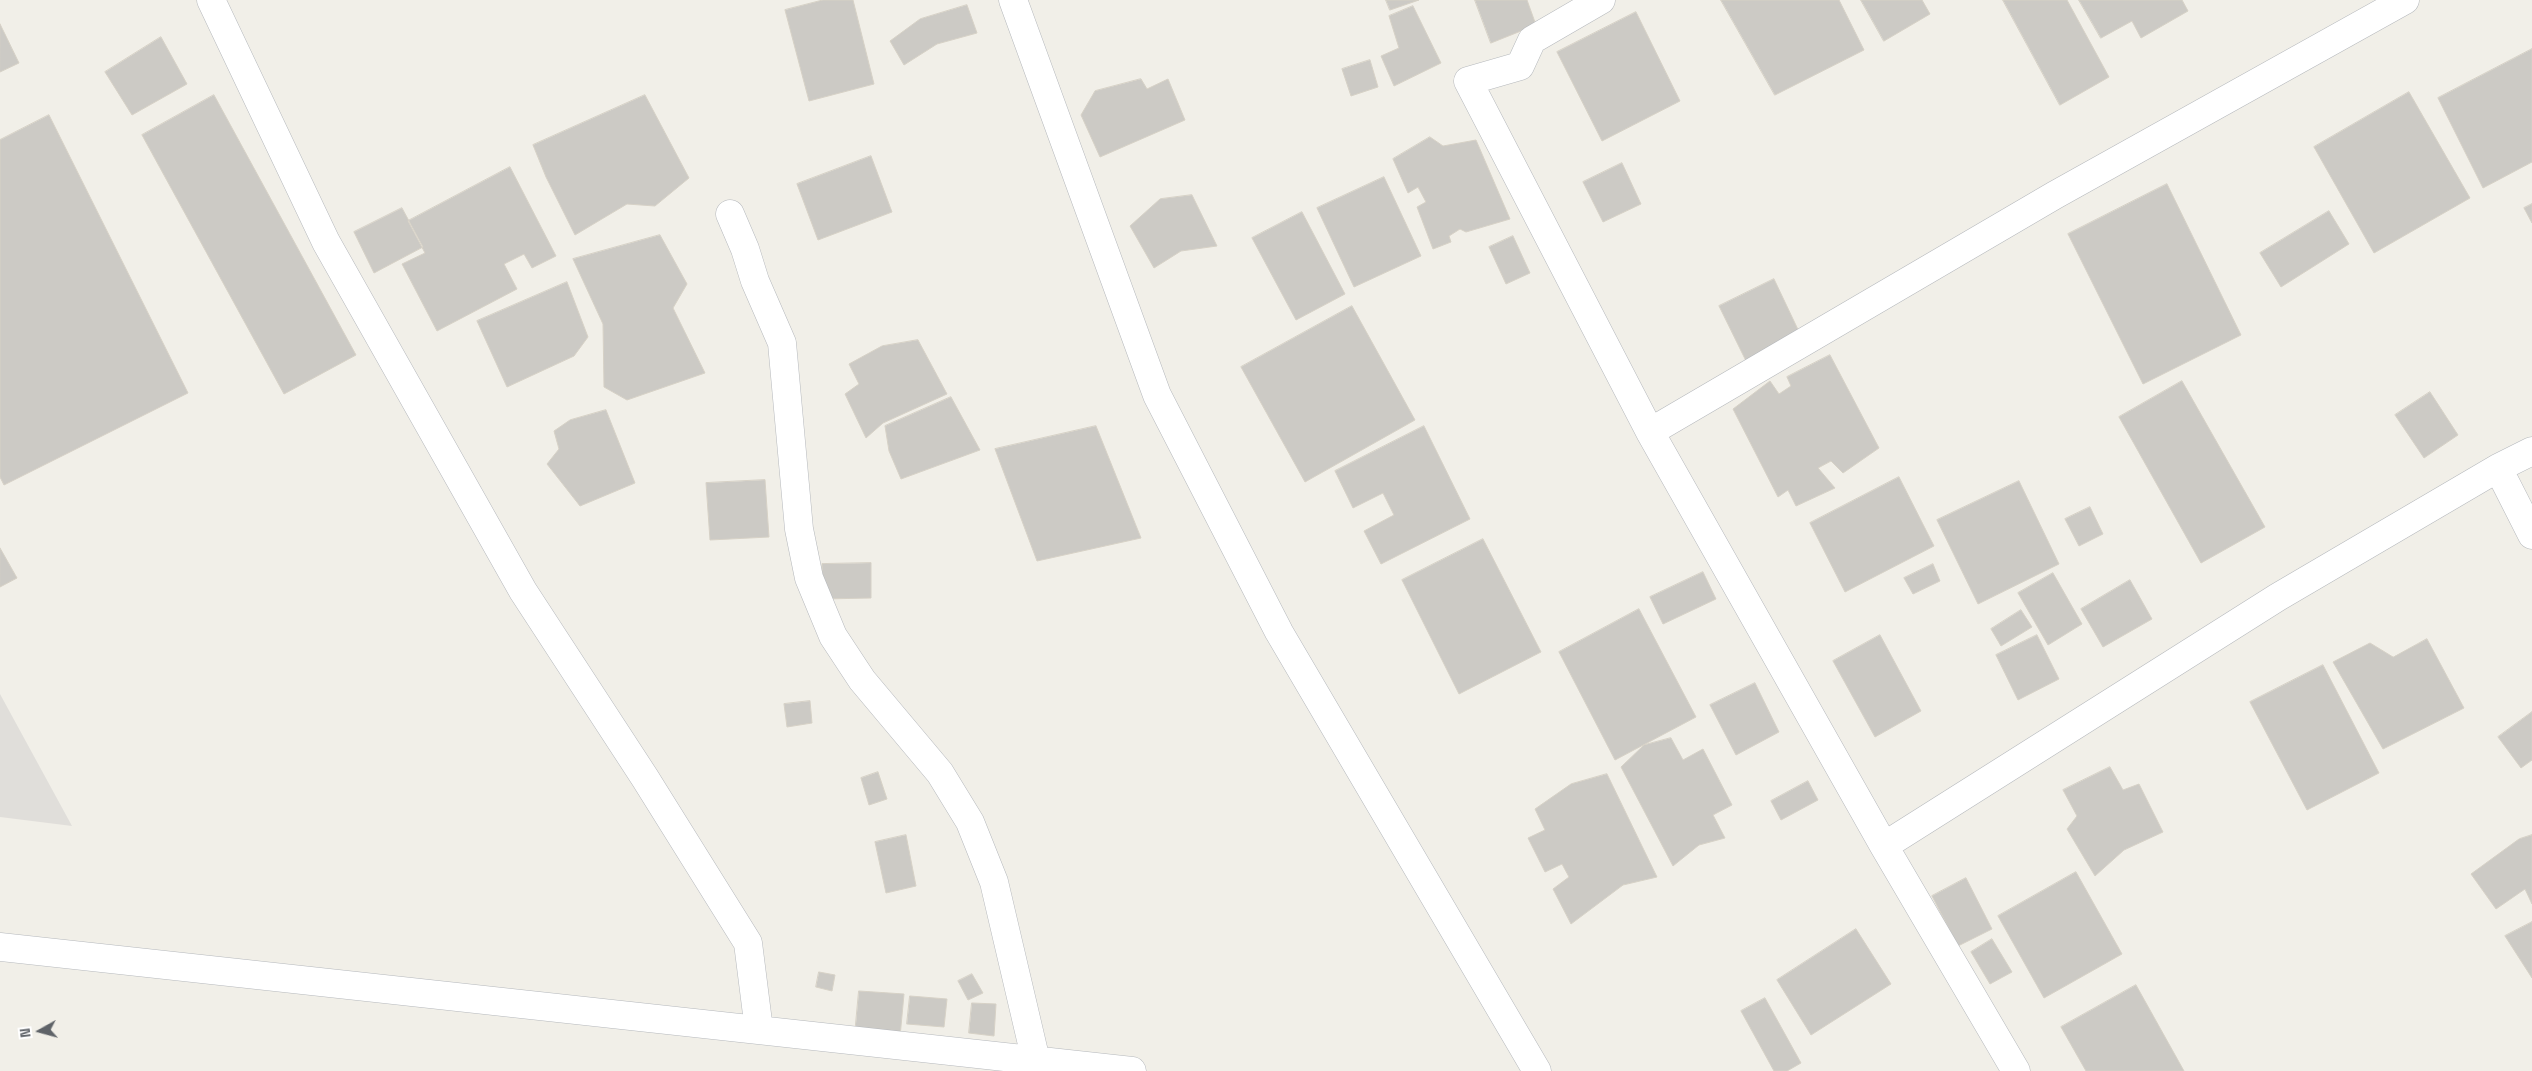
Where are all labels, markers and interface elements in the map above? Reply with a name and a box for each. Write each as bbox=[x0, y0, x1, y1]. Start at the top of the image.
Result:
north arrow bbox=[15, 1006, 65, 1056]
text: N bbox=[16, 1027, 35, 1039]

